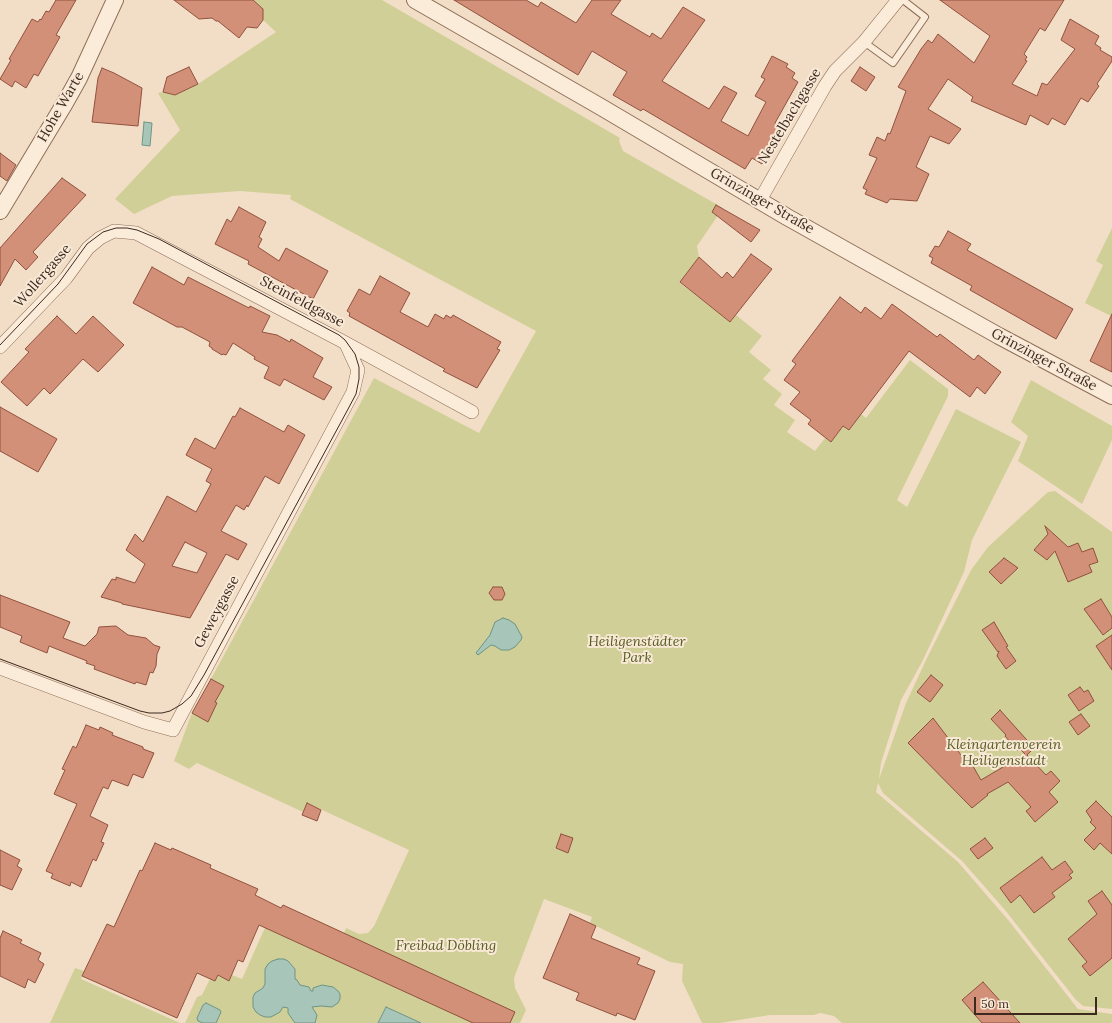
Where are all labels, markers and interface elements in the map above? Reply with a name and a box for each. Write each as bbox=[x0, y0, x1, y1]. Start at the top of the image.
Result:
street label: Nestelbachgasse bbox=[755, 65, 825, 167]
street label: Hohe Warte bbox=[34, 69, 88, 145]
street label: Grinzinger Straße bbox=[707, 164, 817, 238]
street label: Wollergasse bbox=[11, 241, 75, 311]
street label: Steinfeldgasse bbox=[257, 273, 347, 331]
street label: Grinzinger Straße bbox=[988, 325, 1100, 395]
street label: Geweygasse bbox=[191, 573, 243, 651]
park label: Heiligenstädter Park bbox=[588, 634, 686, 666]
park label: Kleingartenverein Heiligenstadt bbox=[947, 737, 1061, 770]
park label: Freibad Döbling bbox=[396, 938, 496, 954]
scale bar bbox=[976, 989, 1099, 1015]
text: 50 m bbox=[981, 996, 1009, 1011]

